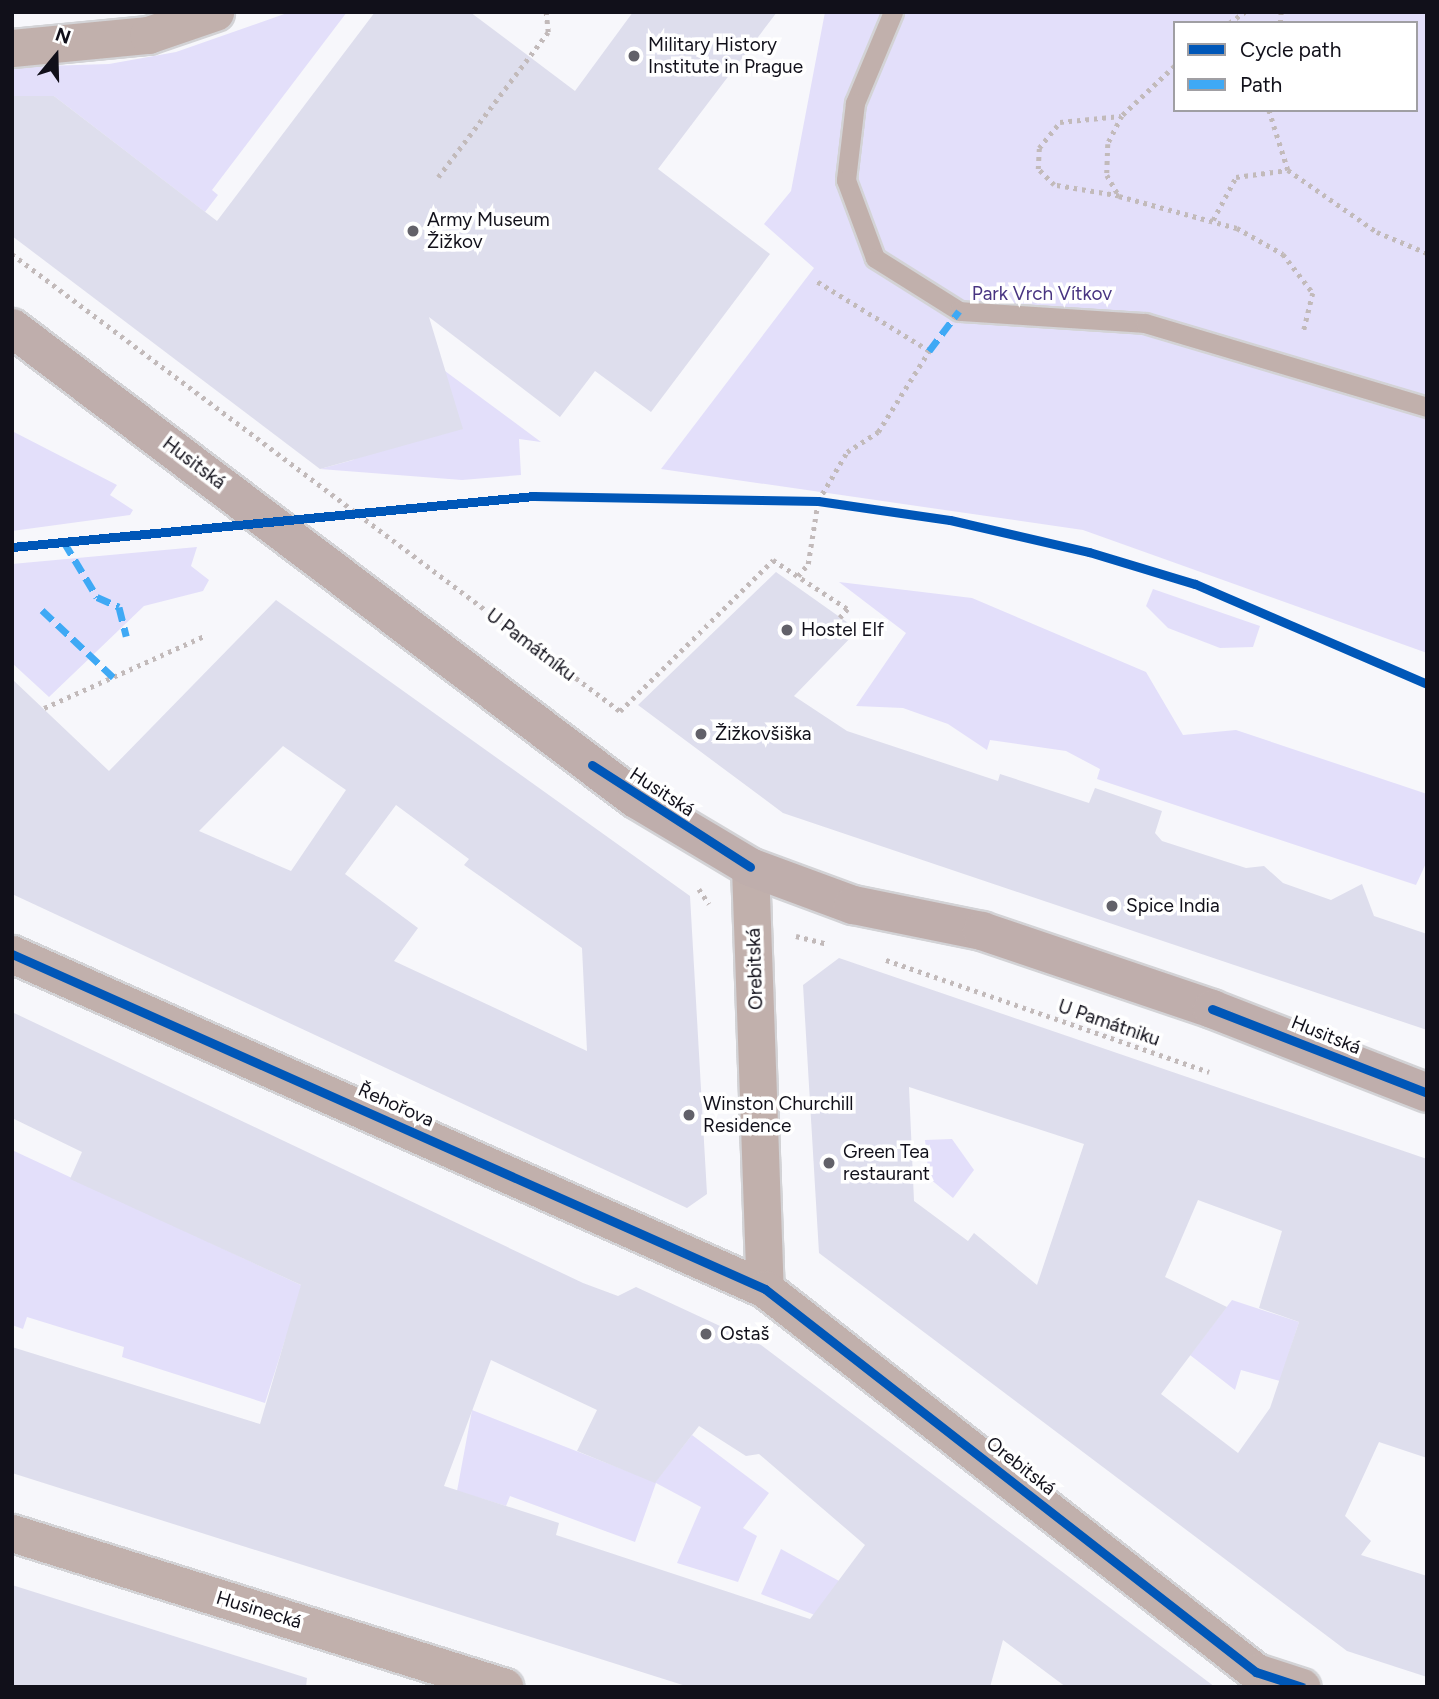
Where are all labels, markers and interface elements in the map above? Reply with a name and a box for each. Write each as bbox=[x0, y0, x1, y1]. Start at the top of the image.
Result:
north arrow bbox=[21, 21, 91, 91]
legend bbox=[1173, 21, 1418, 112]
text: N bbox=[52, 22, 74, 49]
place label: Military History Institute in Prague bbox=[648, 34, 803, 78]
text: Cycle path bbox=[1240, 37, 1341, 62]
marker: Military History Institute in Prague bbox=[626, 48, 642, 64]
text: Path bbox=[1240, 72, 1282, 97]
place label: Army Museum Žižkov bbox=[427, 209, 550, 253]
marker: Army Museum Žižkov bbox=[405, 223, 421, 239]
park label: Park Vrch Vítkov bbox=[972, 283, 1112, 305]
street label: Husitská bbox=[158, 432, 230, 494]
street label: U Památníku bbox=[482, 604, 580, 686]
place label: Hostel Elf bbox=[801, 619, 884, 641]
marker: Hostel Elf bbox=[779, 622, 795, 638]
place label: Žižkovšiška bbox=[715, 723, 812, 745]
marker: Žižkovšiška bbox=[693, 726, 709, 742]
street label: Husitská bbox=[625, 763, 699, 821]
place label: Spice India bbox=[1126, 895, 1220, 917]
marker: Spice India bbox=[1104, 898, 1120, 914]
street label: Orebitská bbox=[742, 928, 768, 1010]
street label: U Památniku bbox=[1055, 995, 1163, 1051]
street label: Husitská bbox=[1288, 1011, 1364, 1059]
street label: Řehořova bbox=[355, 1078, 437, 1132]
place label: Winston Churchill Residence bbox=[703, 1093, 854, 1137]
marker: Winston Churchill Residence bbox=[681, 1107, 697, 1123]
place label: Green Tea restaurant bbox=[843, 1141, 930, 1185]
marker: Green Tea restaurant bbox=[821, 1155, 837, 1171]
place label: Ostaš bbox=[720, 1323, 769, 1345]
marker: Ostaš bbox=[698, 1326, 714, 1342]
street label: Orebitská bbox=[982, 1432, 1060, 1500]
street label: Husinecká bbox=[214, 1586, 304, 1634]

